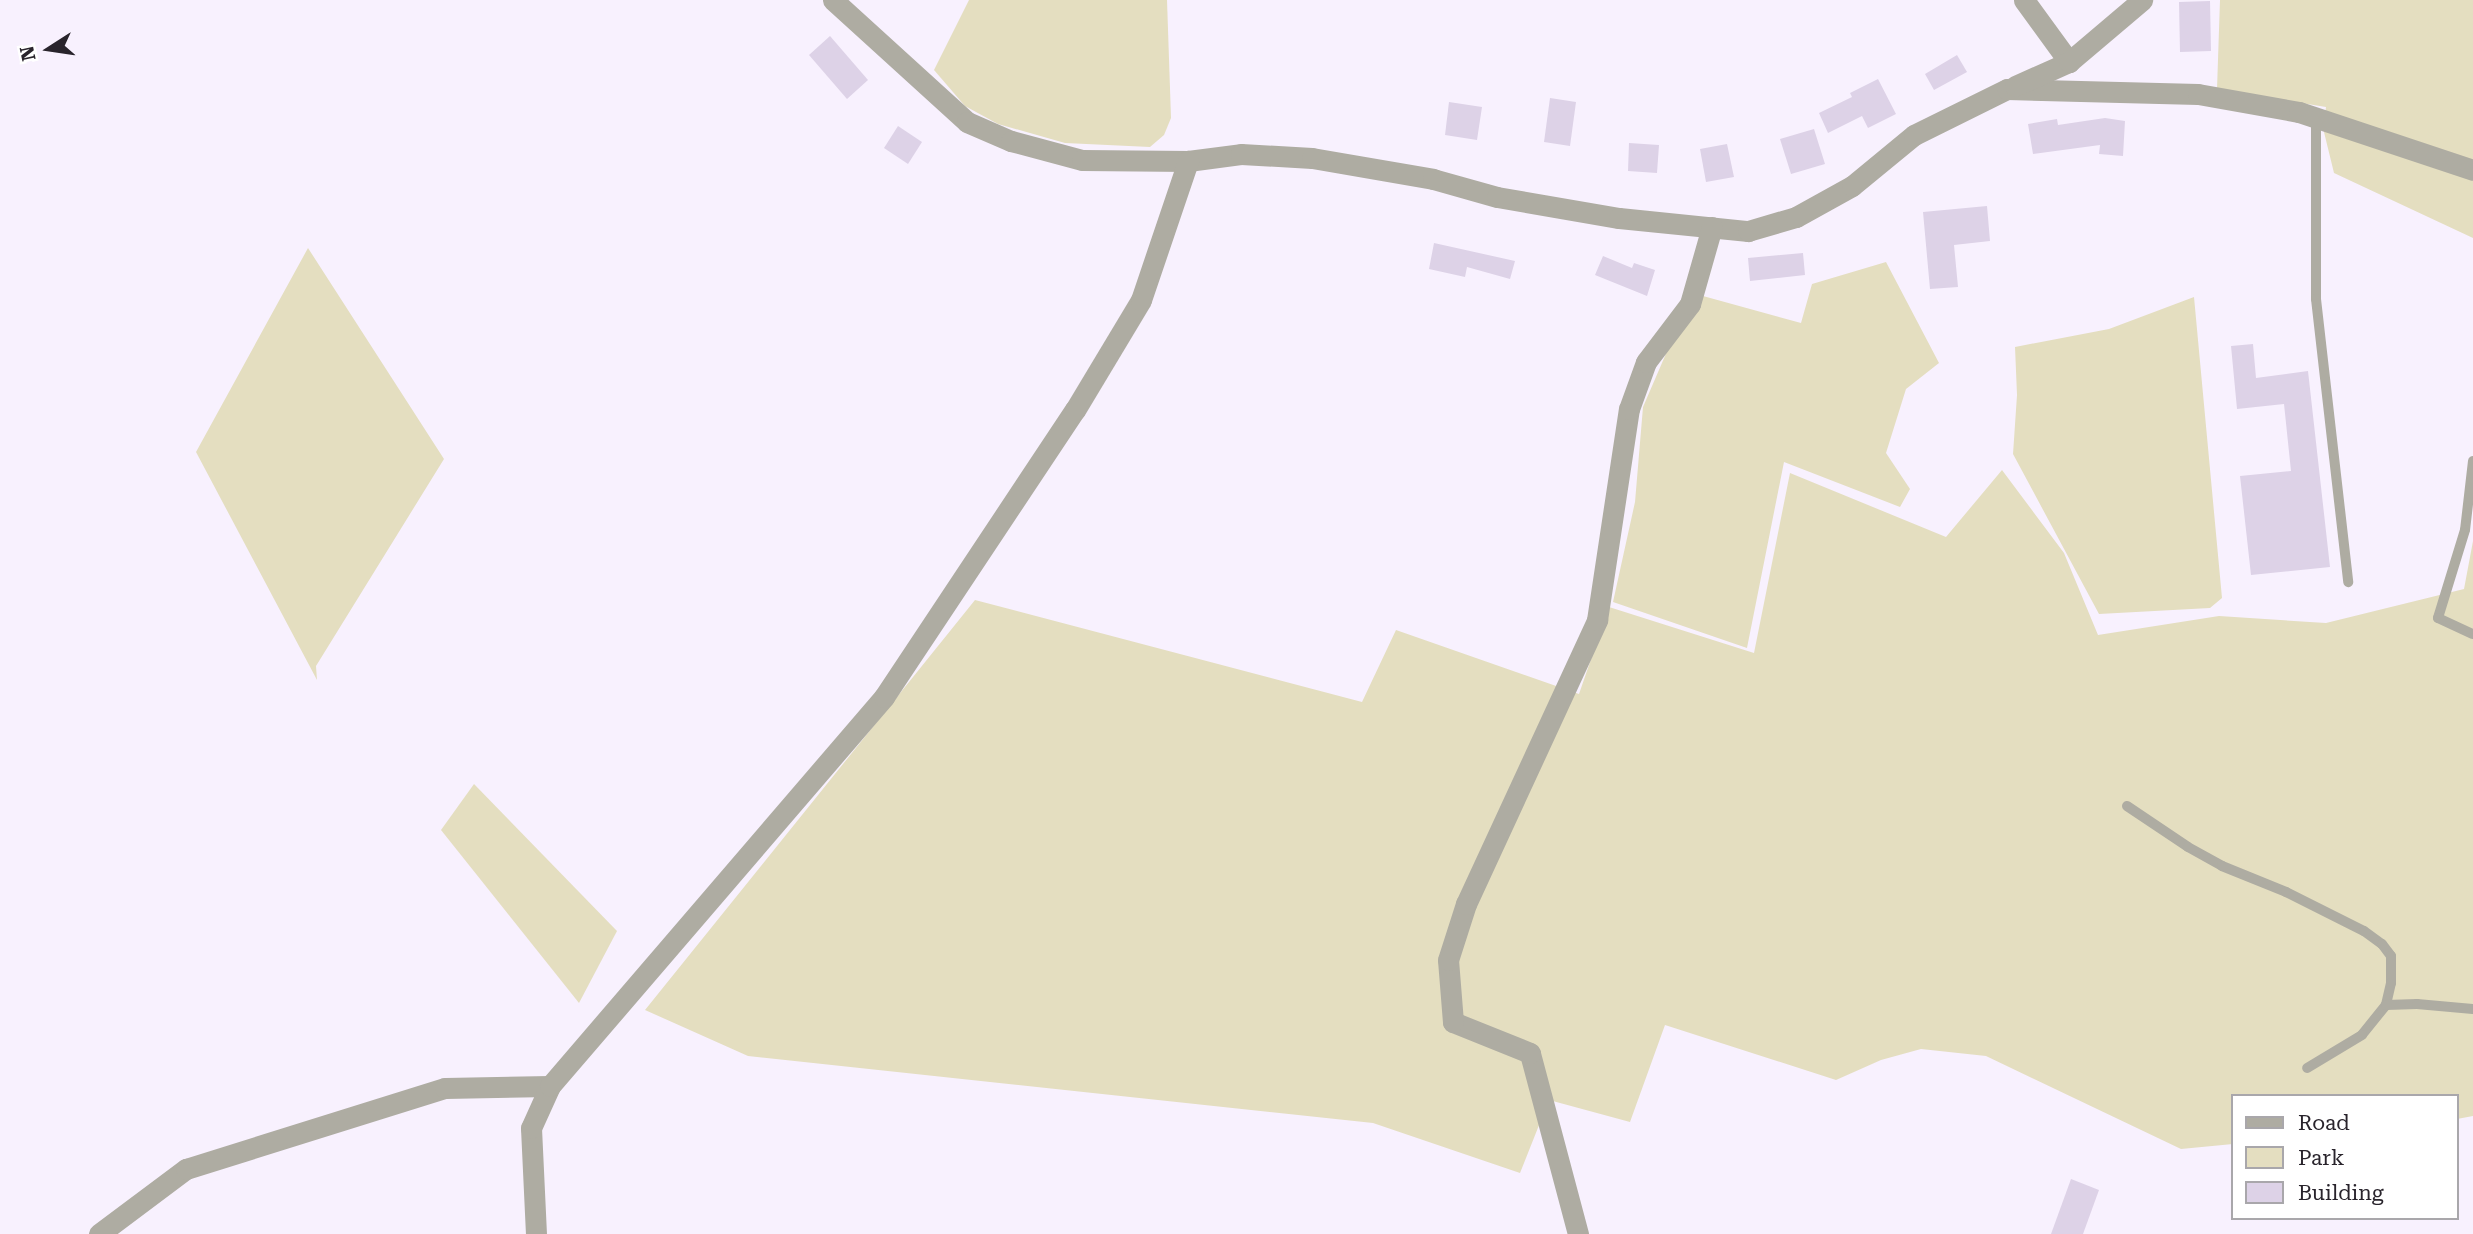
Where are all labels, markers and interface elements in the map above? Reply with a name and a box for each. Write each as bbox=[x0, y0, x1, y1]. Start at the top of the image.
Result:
north arrow bbox=[14, 14, 84, 84]
text: N bbox=[15, 44, 41, 63]
legend bbox=[2232, 1094, 2459, 1220]
text: Road bbox=[2298, 1111, 2350, 1135]
text: Park bbox=[2298, 1146, 2344, 1170]
text: Building bbox=[2298, 1181, 2384, 1205]

